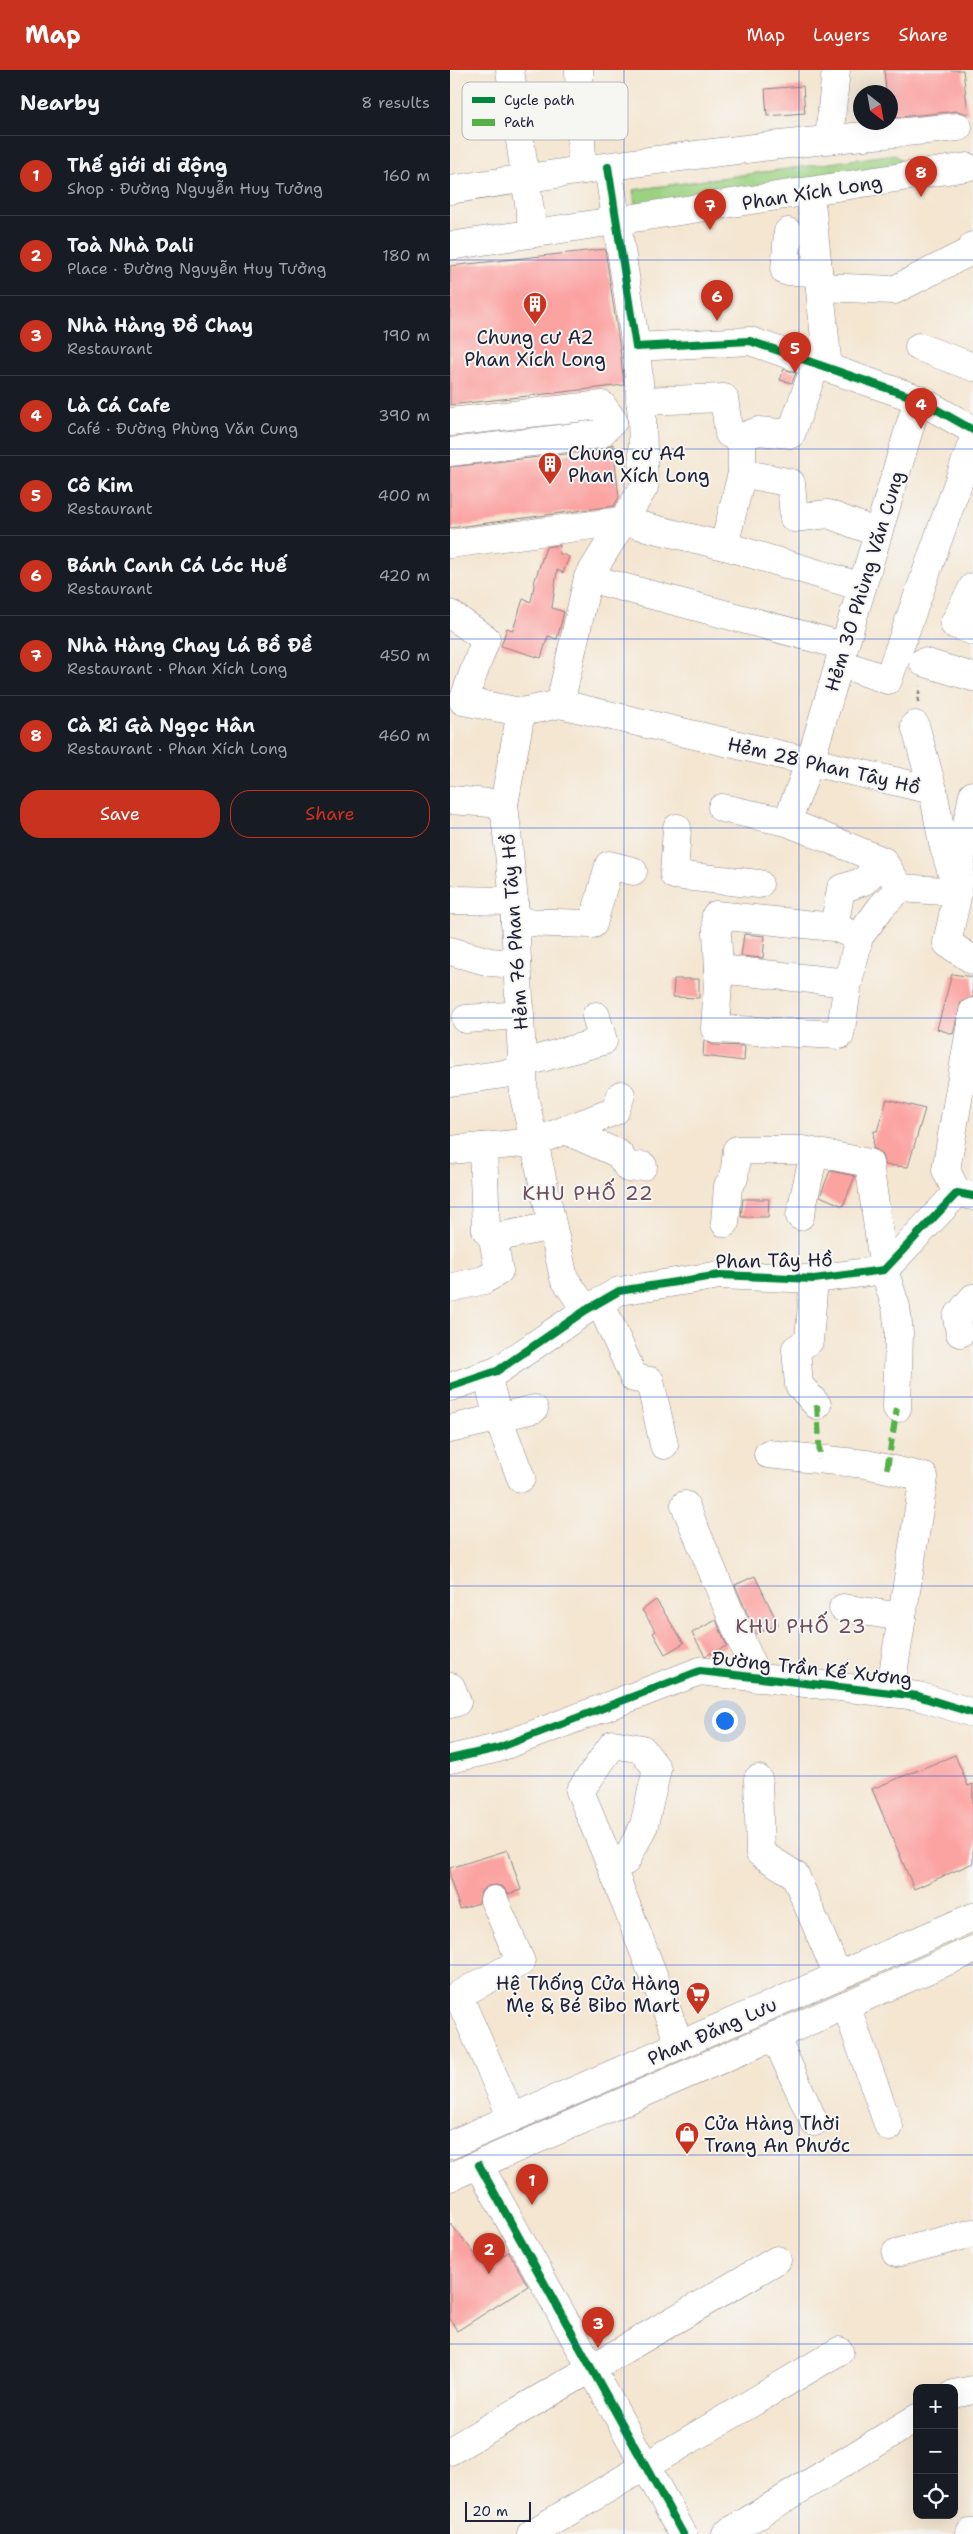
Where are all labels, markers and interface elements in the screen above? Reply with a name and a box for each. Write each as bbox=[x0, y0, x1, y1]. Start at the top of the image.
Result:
text: Map bbox=[25, 19, 81, 51]
text: Map bbox=[747, 23, 785, 47]
text: Layers bbox=[813, 23, 870, 47]
text: Share bbox=[898, 23, 948, 47]
legend bbox=[462, 82, 628, 140]
north arrow bbox=[853, 85, 898, 130]
text: Nearby bbox=[20, 89, 100, 117]
text: Cycle path bbox=[504, 91, 575, 109]
text: 8 results bbox=[361, 92, 430, 113]
text: Path bbox=[504, 113, 535, 131]
text: Thế giới di động bbox=[67, 153, 227, 178]
pin: 8 bbox=[905, 156, 937, 197]
text: 1 bbox=[32, 165, 40, 186]
text: 160 m bbox=[383, 165, 430, 186]
street label: Phan Xích Long bbox=[740, 169, 884, 216]
text: Shop · Đường Nguyễn Huy Tưởng bbox=[67, 178, 323, 199]
pin: 7 bbox=[694, 189, 726, 230]
text: Toà Nhà Dali bbox=[67, 233, 194, 258]
text: 2 bbox=[30, 245, 42, 266]
text: 180 m bbox=[382, 245, 430, 266]
text: Place · Đường Nguyễn Huy Tưởng bbox=[67, 258, 326, 279]
pin: 6 bbox=[701, 280, 733, 321]
building icon: Chung cư A2 Phan Xích Long bbox=[522, 291, 548, 325]
text: Nhà Hàng Đồ Chay bbox=[67, 313, 253, 338]
text: 3 bbox=[30, 325, 42, 346]
text: 190 m bbox=[383, 325, 430, 346]
place label: Chung cư A2 Phan Xích Long bbox=[464, 325, 606, 372]
pin: 5 bbox=[779, 332, 811, 373]
text: Restaurant bbox=[67, 338, 153, 359]
pin: 4 bbox=[905, 388, 937, 429]
text: Là Cá Cafe bbox=[67, 393, 171, 418]
text: 4 bbox=[30, 405, 42, 426]
text: 390 m bbox=[378, 405, 430, 426]
text: Café · Đường Phùng Văn Cung bbox=[67, 418, 298, 439]
place label: Chung cư A4 Phan Xích Long bbox=[568, 441, 710, 488]
building icon: Chung cư A4 Phan Xích Long bbox=[537, 451, 563, 485]
street label: Hẻm 30 Phùng Văn Cung bbox=[819, 468, 910, 695]
text: Cô Kim bbox=[67, 473, 133, 498]
text: 5 bbox=[31, 485, 41, 506]
text: 400 m bbox=[377, 485, 430, 506]
text: Restaurant bbox=[67, 498, 153, 519]
text: Bánh Canh Cá Lóc Huế bbox=[67, 553, 287, 578]
text: 6 bbox=[30, 565, 42, 586]
text: 420 m bbox=[379, 565, 430, 586]
text: Restaurant bbox=[67, 578, 153, 599]
text: Nhà Hàng Chay Lá Bồ Đề bbox=[67, 633, 312, 658]
text: 7 bbox=[30, 645, 42, 666]
text: 450 m bbox=[379, 645, 430, 666]
text: Restaurant · Phan Xích Long bbox=[67, 658, 287, 679]
text: Cà Ri Gà Ngọc Hân bbox=[67, 713, 255, 738]
text: 8 bbox=[30, 725, 42, 746]
text: 460 m bbox=[378, 725, 430, 746]
street label: Hẻm 28 Phan Tây Hồ bbox=[725, 731, 923, 800]
text: Restaurant · Phan Xích Long bbox=[67, 738, 287, 759]
button: Save bbox=[20, 790, 220, 838]
button: Share bbox=[230, 790, 430, 838]
street label: Hẻm 76 Phan Tây Hồ bbox=[495, 833, 534, 1031]
district label: KHU PHỐ 22 bbox=[522, 1178, 654, 1206]
street label: Phan Tây Hồ bbox=[715, 1247, 833, 1274]
district label: KHU PHỐ 23 bbox=[735, 1611, 867, 1639]
street label: Đường Trần Kế Xương bbox=[710, 1646, 913, 1691]
your location bbox=[712, 1708, 738, 1734]
place label: Hệ Thống Cửa Hàng Mẹ & Bé Bibo Mart bbox=[496, 1971, 680, 2018]
supermarket icon: Hệ Thống Cửa Hàng Mẹ & Bé Bibo Mart bbox=[685, 1981, 711, 2015]
street label: Phan Đăng Lưu bbox=[644, 1992, 781, 2071]
place label: Cửa Hàng Thời Trang An Phước bbox=[704, 2111, 850, 2158]
shop icon: Cửa Hàng Thời Trang An Phước bbox=[674, 2121, 700, 2155]
pin: 1 bbox=[516, 2164, 548, 2205]
pin: 2 bbox=[473, 2233, 505, 2274]
pin: 3 bbox=[582, 2307, 614, 2348]
map controls bbox=[913, 2384, 958, 2519]
button: + bbox=[913, 2384, 958, 2429]
button: − bbox=[913, 2429, 958, 2474]
button: locate bbox=[913, 2474, 958, 2519]
scale bar bbox=[465, 2499, 531, 2522]
text: 20 m bbox=[472, 2502, 508, 2520]

